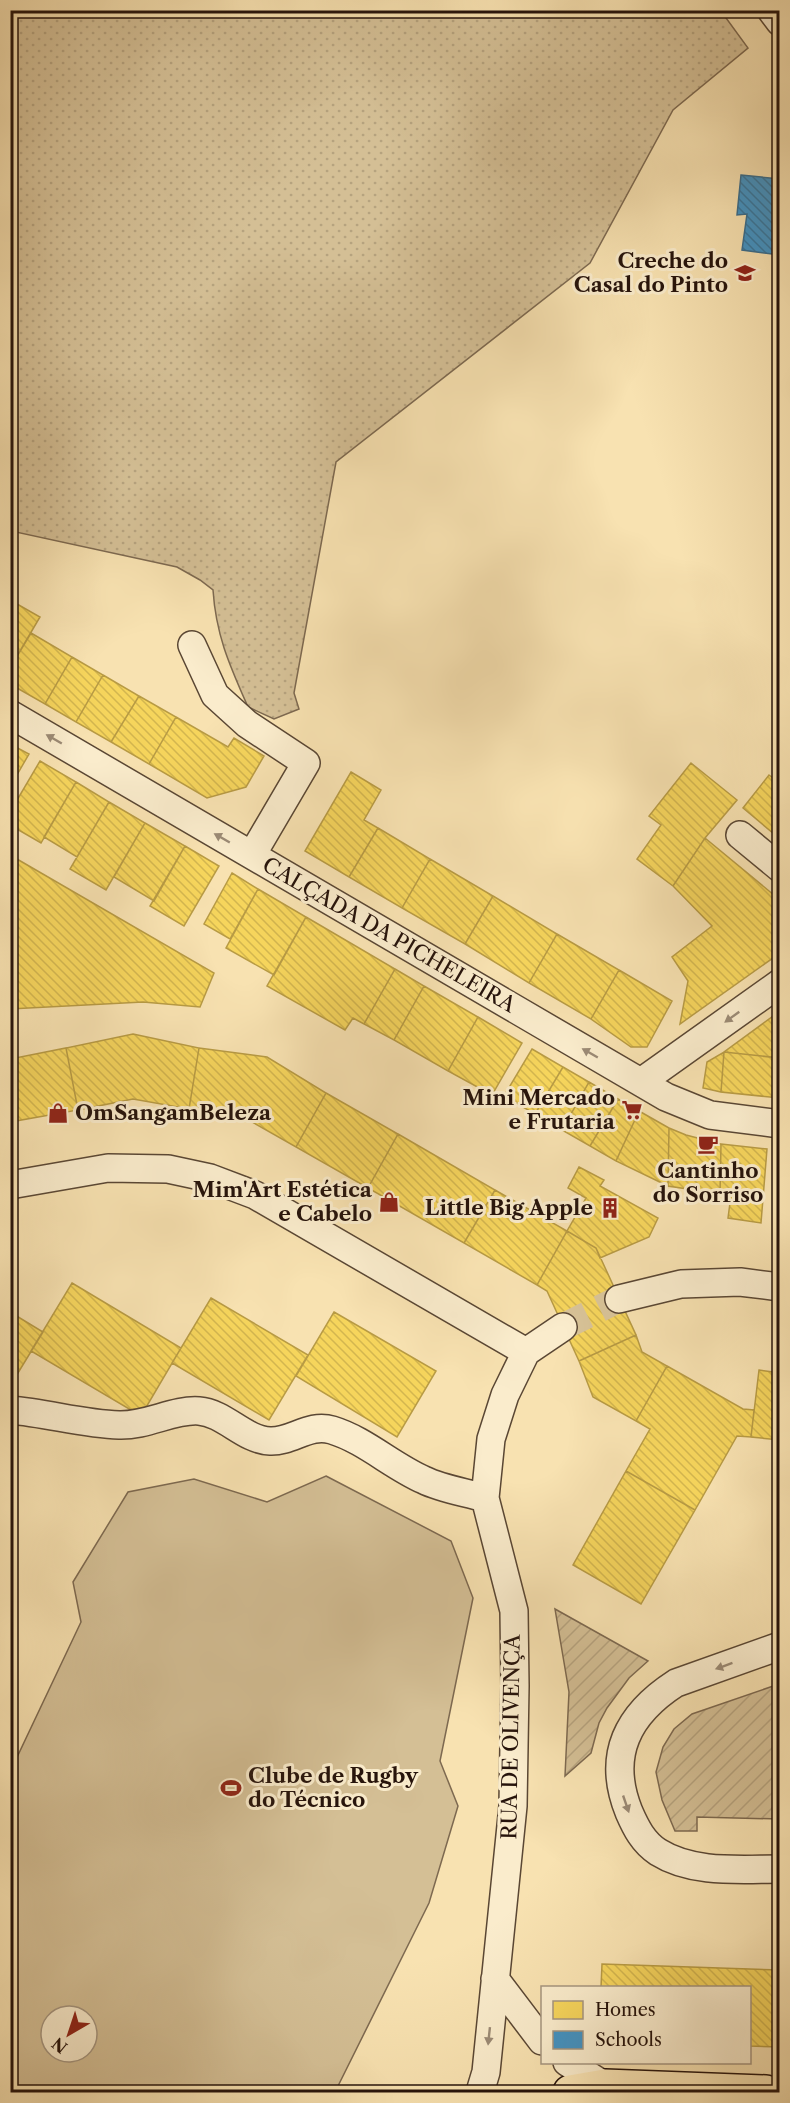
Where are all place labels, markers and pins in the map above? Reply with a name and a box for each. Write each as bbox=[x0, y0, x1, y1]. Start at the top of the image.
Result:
place label: Creche do Casal do Pinto bbox=[574, 248, 728, 297]
school or university icon: Creche do Casal do Pinto bbox=[733, 261, 757, 285]
place label: Mini Mercado e Frutaria bbox=[463, 1085, 616, 1134]
supermarket icon: Mini Mercado e Frutaria bbox=[620, 1098, 644, 1122]
place label: OmSangamBeleza bbox=[75, 1100, 272, 1125]
shop icon: OmSangamBeleza bbox=[46, 1101, 70, 1125]
cafe icon: Cantinho do Sorriso bbox=[696, 1132, 720, 1156]
place label: Cantinho do Sorriso bbox=[653, 1158, 763, 1207]
place label: Mim'Art Estética e Cabelo bbox=[193, 1177, 373, 1226]
shop icon: Mim'Art Estética e Cabelo bbox=[377, 1190, 401, 1214]
place label: Little Big Apple bbox=[425, 1195, 593, 1220]
building icon: Little Big Apple bbox=[598, 1196, 622, 1220]
place label: Clube de Rugby do Técnico bbox=[248, 1763, 419, 1812]
sports icon: Clube de Rugby do Técnico bbox=[219, 1776, 243, 1800]

